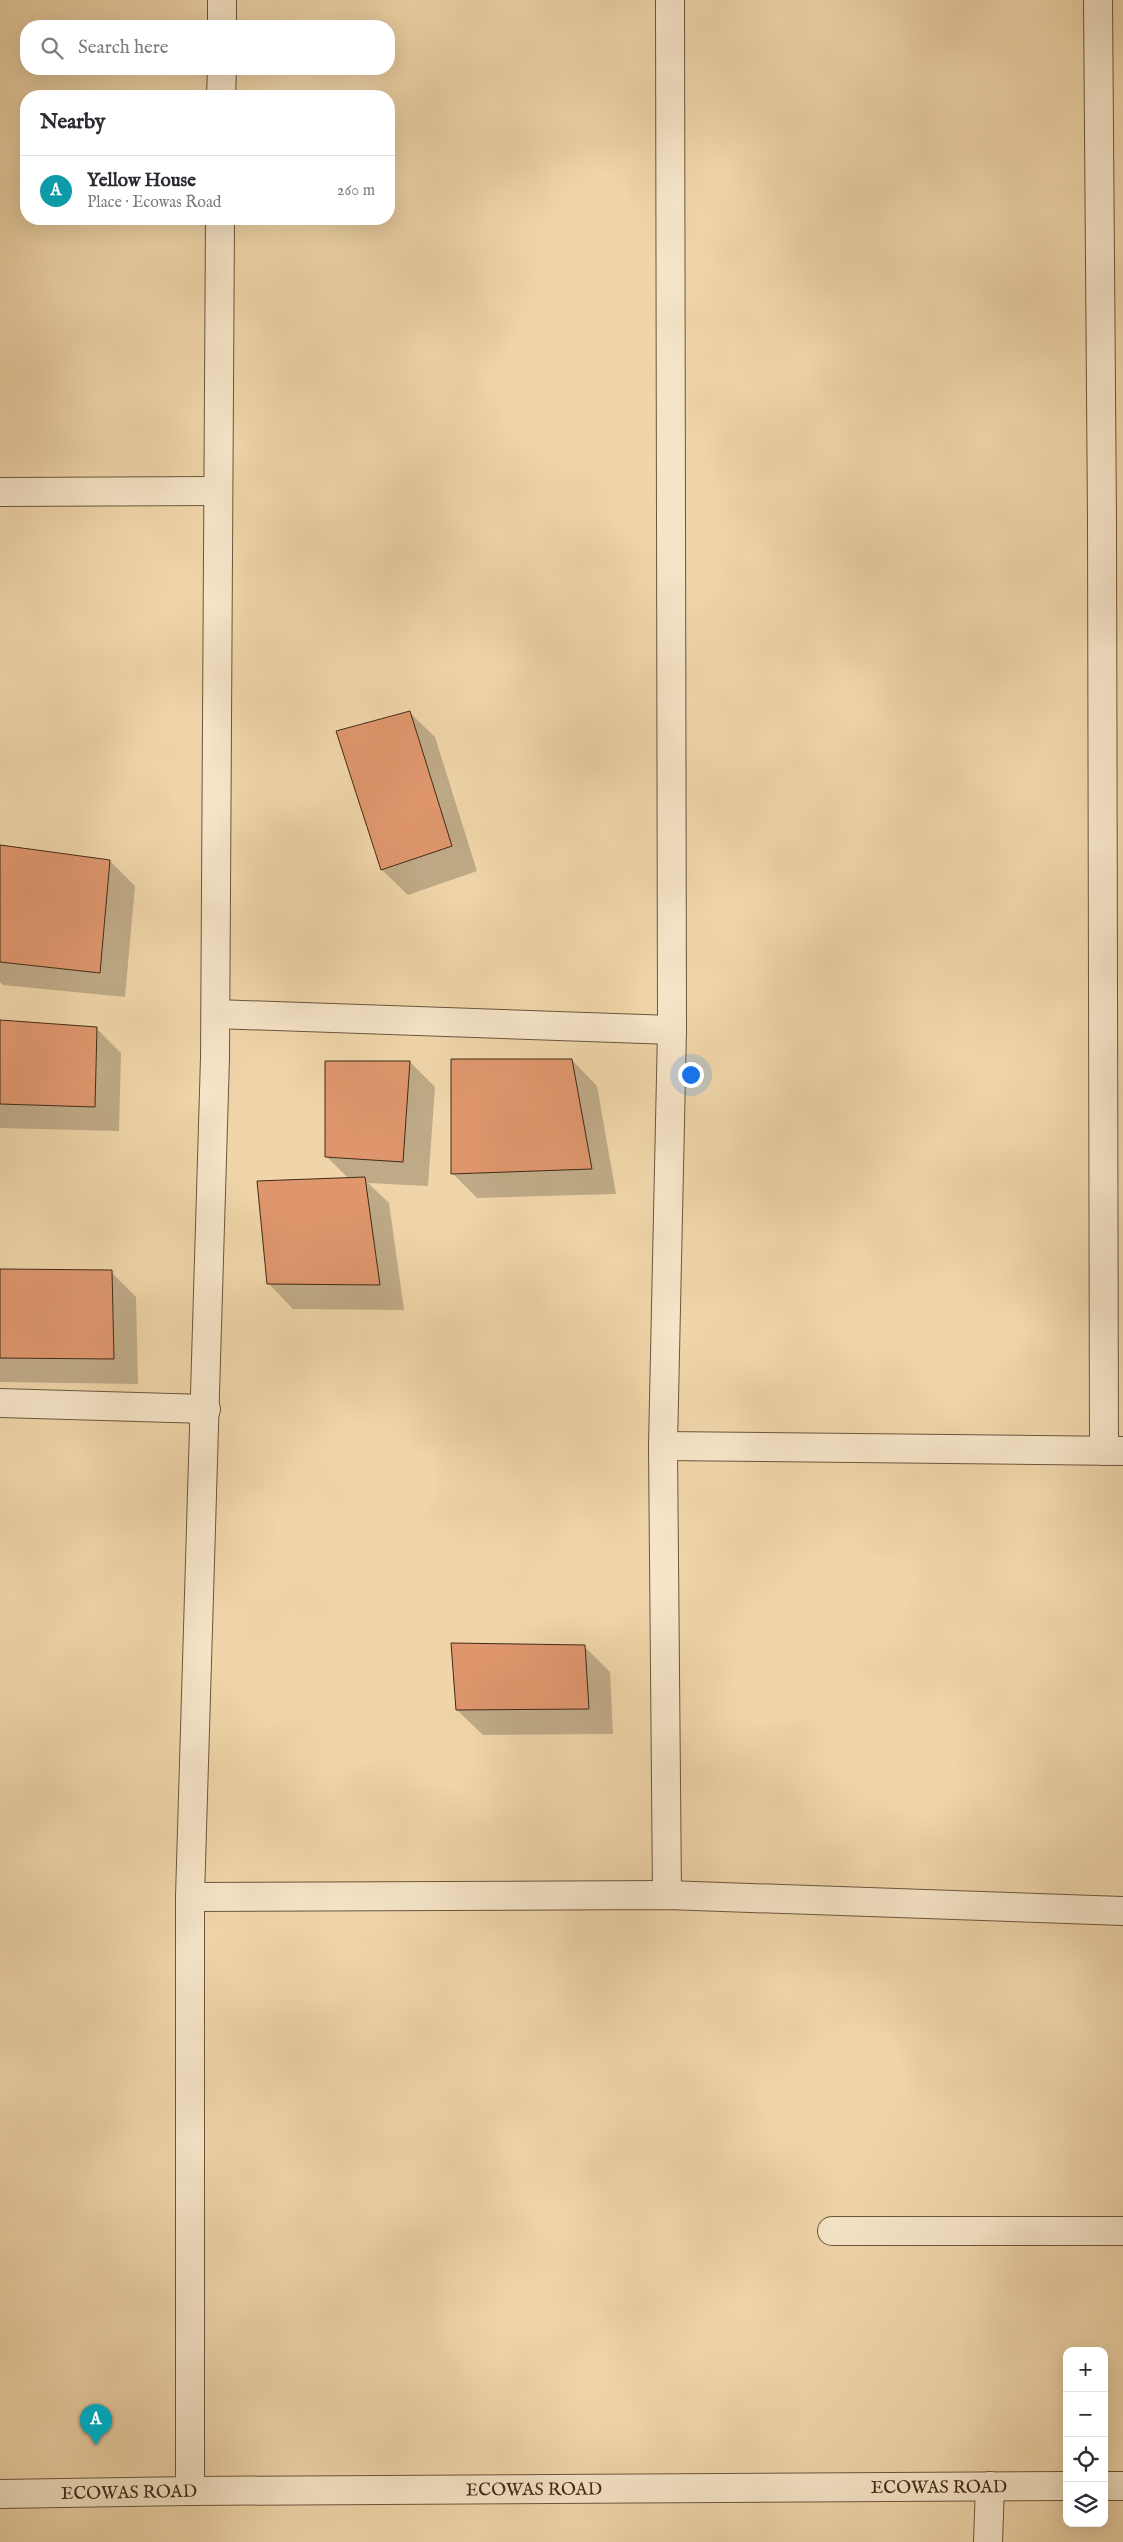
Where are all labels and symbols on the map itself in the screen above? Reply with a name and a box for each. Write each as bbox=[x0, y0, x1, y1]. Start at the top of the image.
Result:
your location bbox=[678, 1062, 704, 1088]
pin: A bbox=[80, 2404, 112, 2445]
street label: ECOWAS ROAD bbox=[871, 2476, 1007, 2500]
street label: ECOWAS ROAD bbox=[466, 2479, 602, 2502]
street label: ECOWAS ROAD bbox=[61, 2481, 197, 2506]

